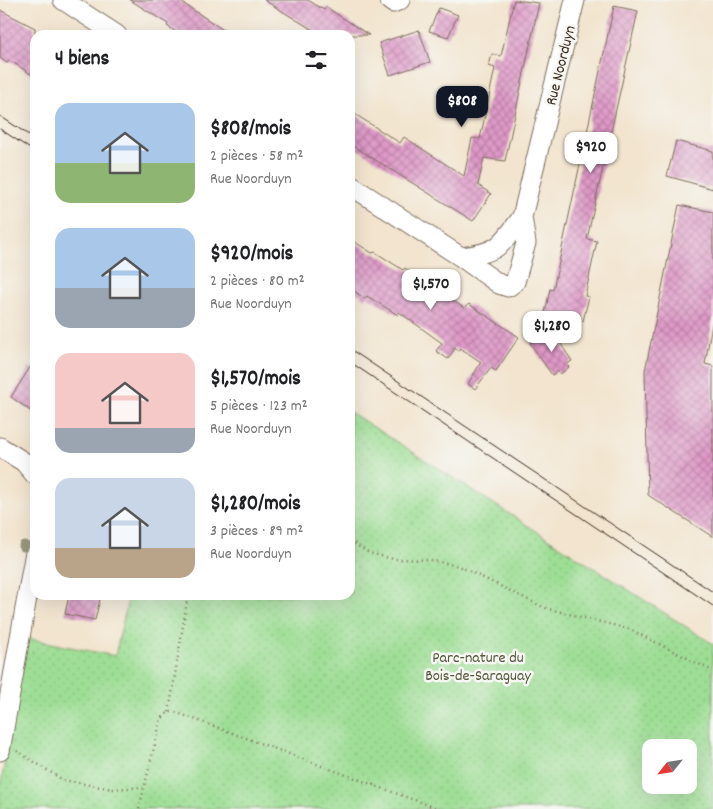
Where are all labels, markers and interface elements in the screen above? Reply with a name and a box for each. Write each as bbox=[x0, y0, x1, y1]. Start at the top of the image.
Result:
street label: Rue Noorduyn bbox=[540, 23, 582, 108]
text: 4 biens bbox=[55, 45, 109, 75]
icon: filters bbox=[302, 46, 330, 74]
pin: $808 bbox=[432, 86, 492, 128]
text: $808 bbox=[447, 90, 477, 113]
text: $808/mois bbox=[210, 115, 291, 145]
icon: home bbox=[95, 123, 155, 183]
pin: $920 bbox=[561, 132, 621, 174]
text: $920 bbox=[575, 136, 607, 159]
text: 2 pièces · 58 m² bbox=[210, 145, 303, 168]
text: Rue Noorduyn bbox=[210, 168, 292, 191]
text: $920/mois bbox=[210, 240, 293, 270]
icon: home bbox=[95, 248, 155, 308]
pin: $1,570 bbox=[390, 268, 472, 311]
text: 2 pièces · 80 m² bbox=[210, 270, 305, 293]
text: $1,570 bbox=[413, 273, 449, 296]
text: Rue Noorduyn bbox=[210, 293, 292, 316]
pin: $1,280 bbox=[511, 310, 593, 353]
text: $1,280 bbox=[534, 315, 570, 338]
text: $1,570/mois bbox=[210, 365, 301, 395]
icon: home bbox=[95, 373, 155, 433]
text: 5 pièces · 123 m² bbox=[210, 395, 308, 418]
text: Rue Noorduyn bbox=[210, 418, 292, 441]
text: $1,280/mois bbox=[210, 490, 301, 520]
icon: home bbox=[95, 498, 155, 558]
text: 3 pièces · 89 m² bbox=[210, 520, 303, 543]
text: Rue Noorduyn bbox=[210, 543, 292, 566]
park label: Parc-nature du Bois-de-Saraguay bbox=[425, 647, 531, 688]
north arrow bbox=[642, 739, 698, 794]
map controls bbox=[642, 739, 697, 794]

